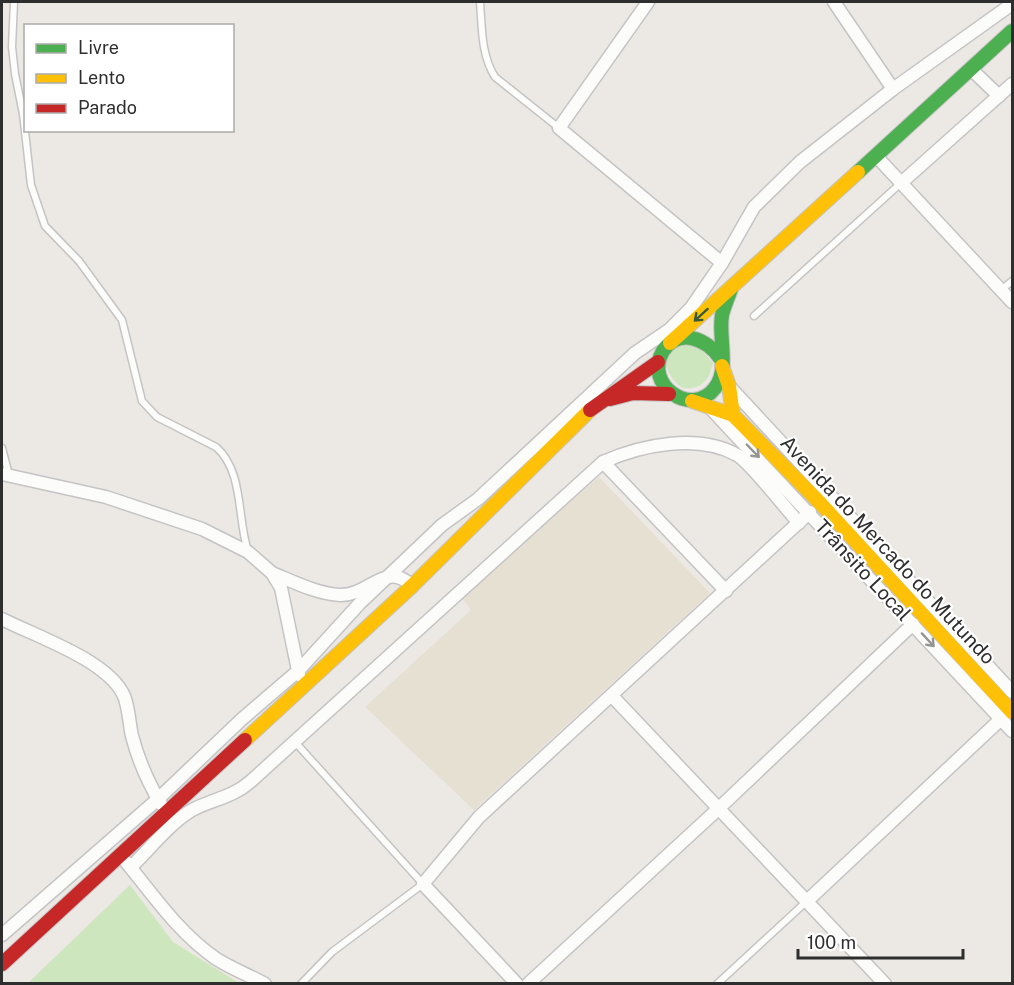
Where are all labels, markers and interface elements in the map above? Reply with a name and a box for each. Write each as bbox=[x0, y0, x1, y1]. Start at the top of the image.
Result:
legend bbox=[24, 24, 234, 132]
text: Livre bbox=[78, 37, 119, 58]
text: Lento bbox=[78, 67, 125, 88]
text: Parado bbox=[78, 97, 137, 118]
one-way arrow bbox=[694, 308, 709, 322]
street label: Avenida do Mercado do Mutundo bbox=[776, 431, 1000, 669]
one-way arrow bbox=[745, 444, 760, 459]
street label: Trânsito Local bbox=[810, 514, 916, 626]
one-way arrow bbox=[921, 632, 935, 647]
scale bar bbox=[798, 922, 963, 960]
text: 100 m bbox=[807, 932, 856, 953]

